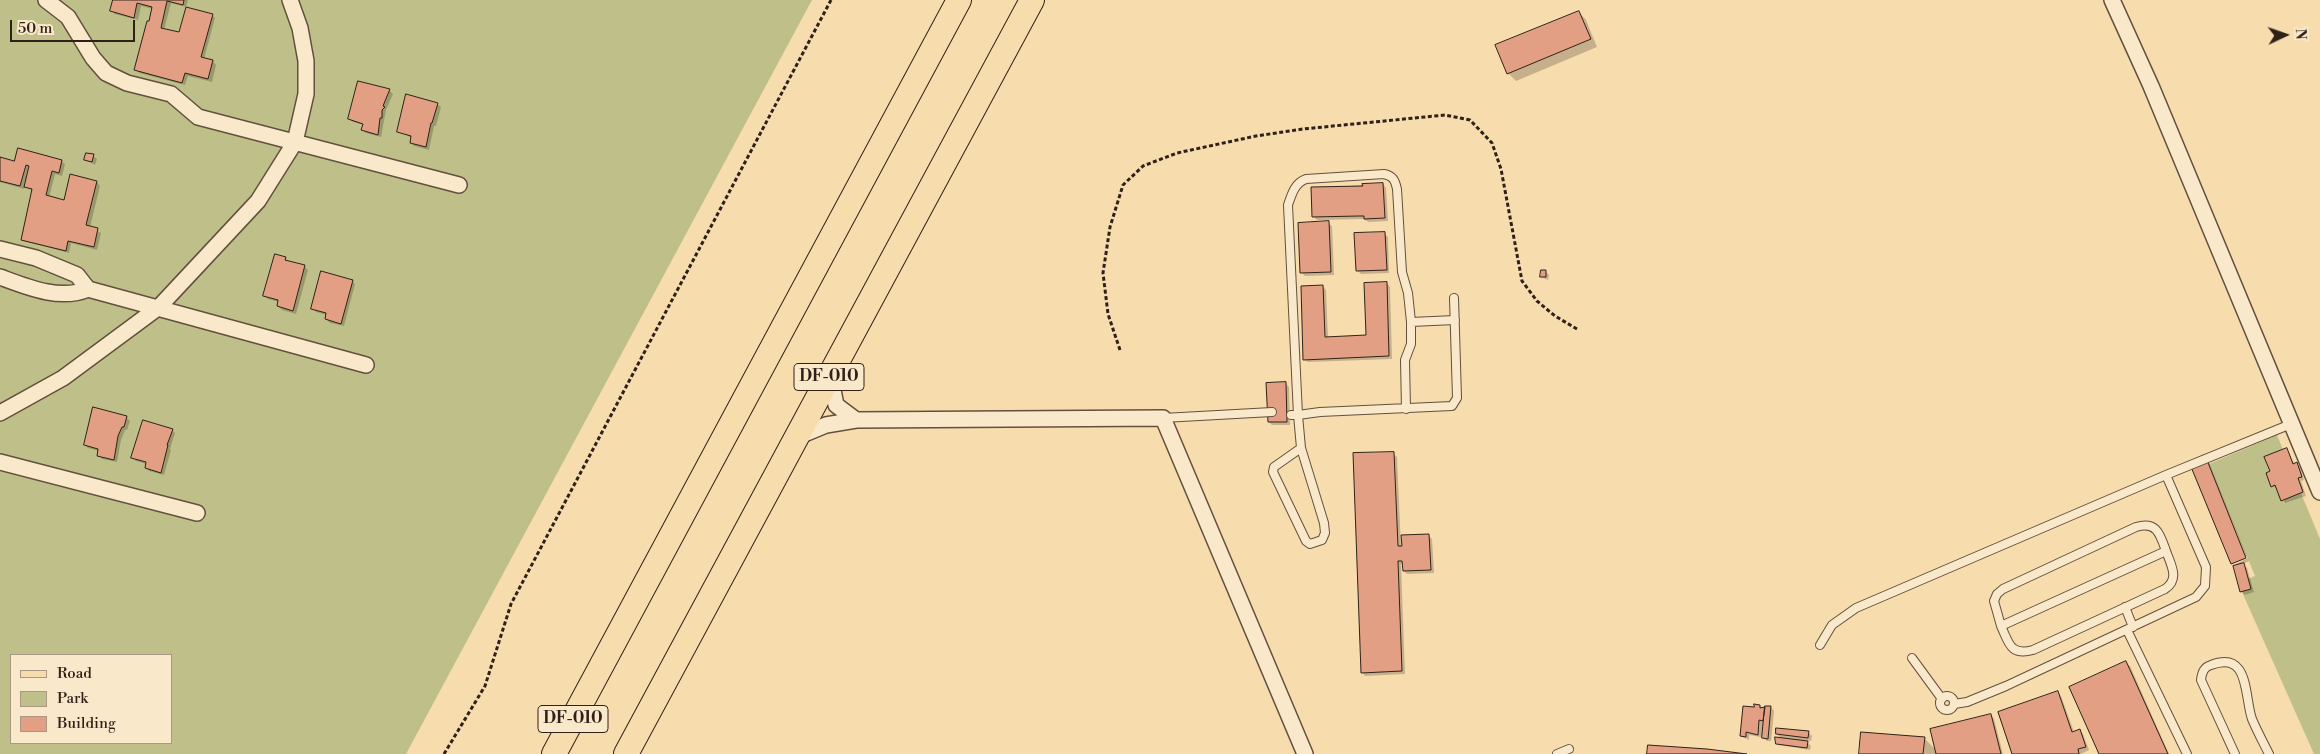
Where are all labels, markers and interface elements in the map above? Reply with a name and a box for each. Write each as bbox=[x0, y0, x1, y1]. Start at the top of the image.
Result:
scale bar bbox=[12, 10, 138, 42]
north arrow bbox=[2260, 10, 2310, 60]
text: 50 m bbox=[18, 19, 52, 38]
text: N bbox=[2291, 28, 2309, 40]
road number: DF-010 bbox=[794, 364, 864, 391]
legend bbox=[10, 654, 172, 744]
text: Road bbox=[57, 664, 92, 683]
text: Park bbox=[57, 689, 88, 708]
road number: DF-010 bbox=[538, 706, 608, 732]
text: Building bbox=[57, 714, 116, 733]

